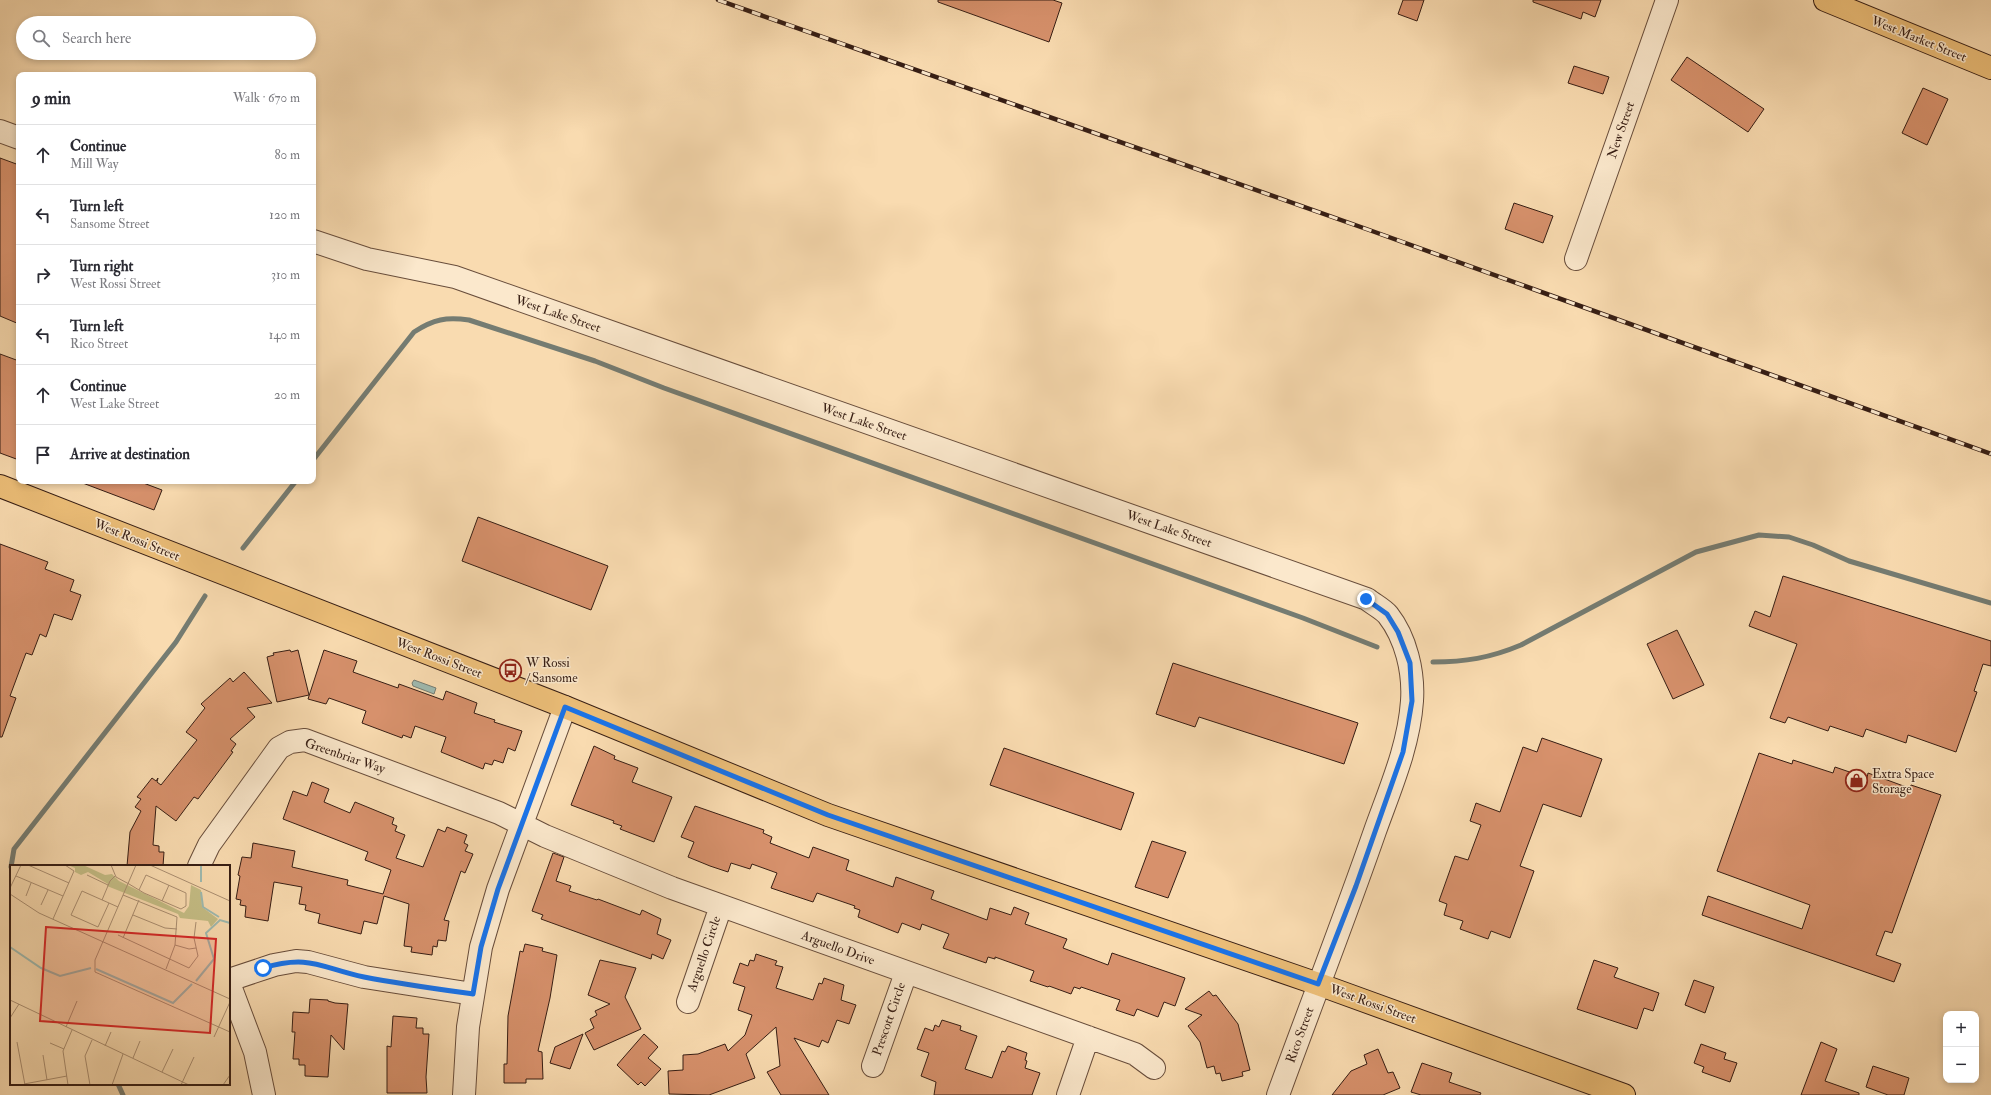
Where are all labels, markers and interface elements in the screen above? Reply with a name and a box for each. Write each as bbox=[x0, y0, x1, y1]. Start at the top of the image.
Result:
street label: West Market Street bbox=[1868, 12, 1969, 65]
search box bbox=[16, 16, 316, 60]
icon: search bbox=[30, 27, 52, 49]
text: Search here bbox=[62, 29, 131, 48]
text: 9 min bbox=[32, 88, 71, 109]
text: Walk · 670 m bbox=[233, 90, 300, 106]
street label: New Street bbox=[1604, 100, 1638, 160]
text: Continue bbox=[70, 137, 126, 156]
icon: ahead bbox=[32, 144, 54, 166]
text: 80 m bbox=[274, 147, 300, 163]
text: Mill Way bbox=[70, 156, 118, 172]
text: Turn left bbox=[70, 197, 124, 216]
icon: left bbox=[32, 204, 54, 226]
text: 120 m bbox=[269, 207, 300, 223]
text: Sansome Street bbox=[70, 216, 150, 232]
text: Turn right bbox=[70, 257, 133, 276]
icon: right bbox=[32, 264, 54, 286]
text: 310 m bbox=[271, 267, 300, 283]
text: West Rossi Street bbox=[70, 276, 161, 292]
street label: West Lake Street bbox=[512, 292, 603, 336]
text: Turn left bbox=[70, 317, 124, 336]
icon: left bbox=[32, 324, 54, 346]
text: 140 m bbox=[269, 327, 300, 343]
text: Rico Street bbox=[70, 336, 128, 352]
text: Continue bbox=[70, 377, 126, 396]
icon: ahead bbox=[32, 384, 54, 406]
text: 20 m bbox=[274, 387, 300, 403]
text: West Lake Street bbox=[70, 396, 159, 412]
street label: West Lake Street bbox=[818, 400, 909, 444]
icon: arrive bbox=[32, 444, 54, 466]
text: Arrive at destination bbox=[70, 445, 190, 464]
street label: West Lake Street bbox=[1123, 507, 1214, 551]
street label: West Rossi Street bbox=[91, 515, 182, 564]
route end bbox=[1357, 590, 1375, 608]
street label: West Rossi Street bbox=[393, 634, 484, 682]
place label: W Rossi / Sansome bbox=[525, 655, 578, 686]
bus stop icon: W Rossi / Sansome bbox=[498, 657, 524, 683]
street label: Greenbriar Way bbox=[302, 735, 387, 778]
place label: Extra Space Storage bbox=[1872, 766, 1935, 797]
shop icon: Extra Space Storage bbox=[1844, 768, 1870, 794]
inset map bbox=[10, 865, 230, 1085]
street label: Arguello Circle bbox=[683, 914, 725, 995]
street label: Arguello Drive bbox=[798, 927, 877, 969]
route start bbox=[254, 959, 272, 977]
street label: Prescott Circle bbox=[869, 980, 909, 1058]
street label: West Rossi Street bbox=[1327, 981, 1418, 1027]
street label: Rico Street bbox=[1283, 1005, 1317, 1065]
map controls bbox=[1943, 1011, 1979, 1083]
button: + bbox=[1943, 1011, 1979, 1047]
button: − bbox=[1943, 1047, 1979, 1083]

